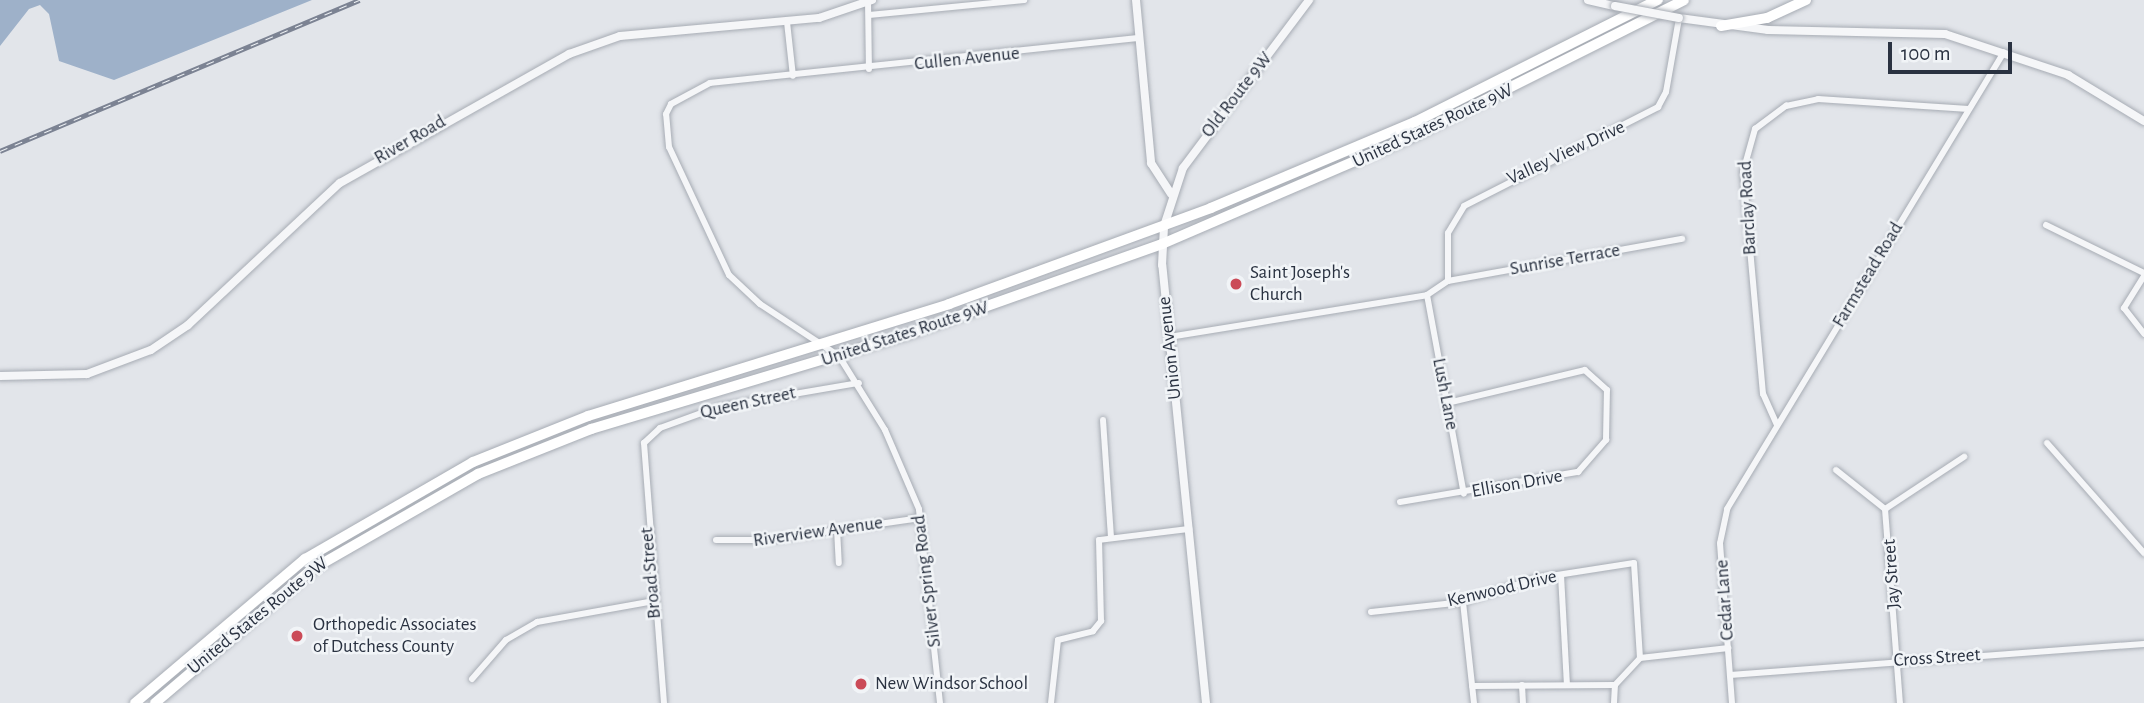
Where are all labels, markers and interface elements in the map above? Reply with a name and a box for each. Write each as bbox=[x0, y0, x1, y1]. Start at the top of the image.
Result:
scale bar bbox=[1892, 28, 2016, 72]
street label: Cullen Avenue bbox=[913, 42, 1021, 76]
text: 100 m bbox=[1901, 43, 1951, 64]
street label: Old Route 9W bbox=[1197, 48, 1277, 142]
street label: United States Route 9W bbox=[1349, 79, 1517, 173]
street label: River Road bbox=[370, 110, 450, 170]
street label: Valley View Drive bbox=[1503, 116, 1629, 190]
street label: Barclay Road bbox=[1734, 160, 1762, 256]
street label: Farmstead Road bbox=[1828, 218, 1908, 332]
street label: Sunrise Terrace bbox=[1508, 239, 1622, 281]
place label: Saint Joseph's Church bbox=[1250, 262, 1350, 306]
marker: Saint Joseph's Church bbox=[1228, 276, 1244, 292]
street label: Union Avenue bbox=[1153, 295, 1187, 401]
street label: United States Route 9W bbox=[819, 296, 991, 372]
street label: Lush Lane bbox=[1427, 356, 1463, 432]
street label: Queen Street bbox=[698, 382, 798, 424]
street label: Ellison Drive bbox=[1470, 465, 1564, 503]
street label: Riverview Avenue bbox=[752, 512, 884, 552]
street label: Silver Spring Road bbox=[908, 514, 946, 648]
street label: Broad Street bbox=[636, 526, 666, 620]
street label: Jay Street bbox=[1878, 538, 1906, 610]
street label: United States Route 9W bbox=[183, 552, 333, 680]
street label: Cedar Lane bbox=[1711, 559, 1739, 641]
street label: Kenwood Drive bbox=[1445, 565, 1559, 613]
place label: Orthopedic Associates of Dutchess County bbox=[313, 614, 476, 658]
marker: Orthopedic Associates of Dutchess County bbox=[287, 626, 307, 646]
street label: Cross Street bbox=[1893, 644, 1981, 672]
place label: New Windsor School bbox=[875, 673, 1028, 695]
marker: New Windsor School bbox=[853, 676, 869, 692]

